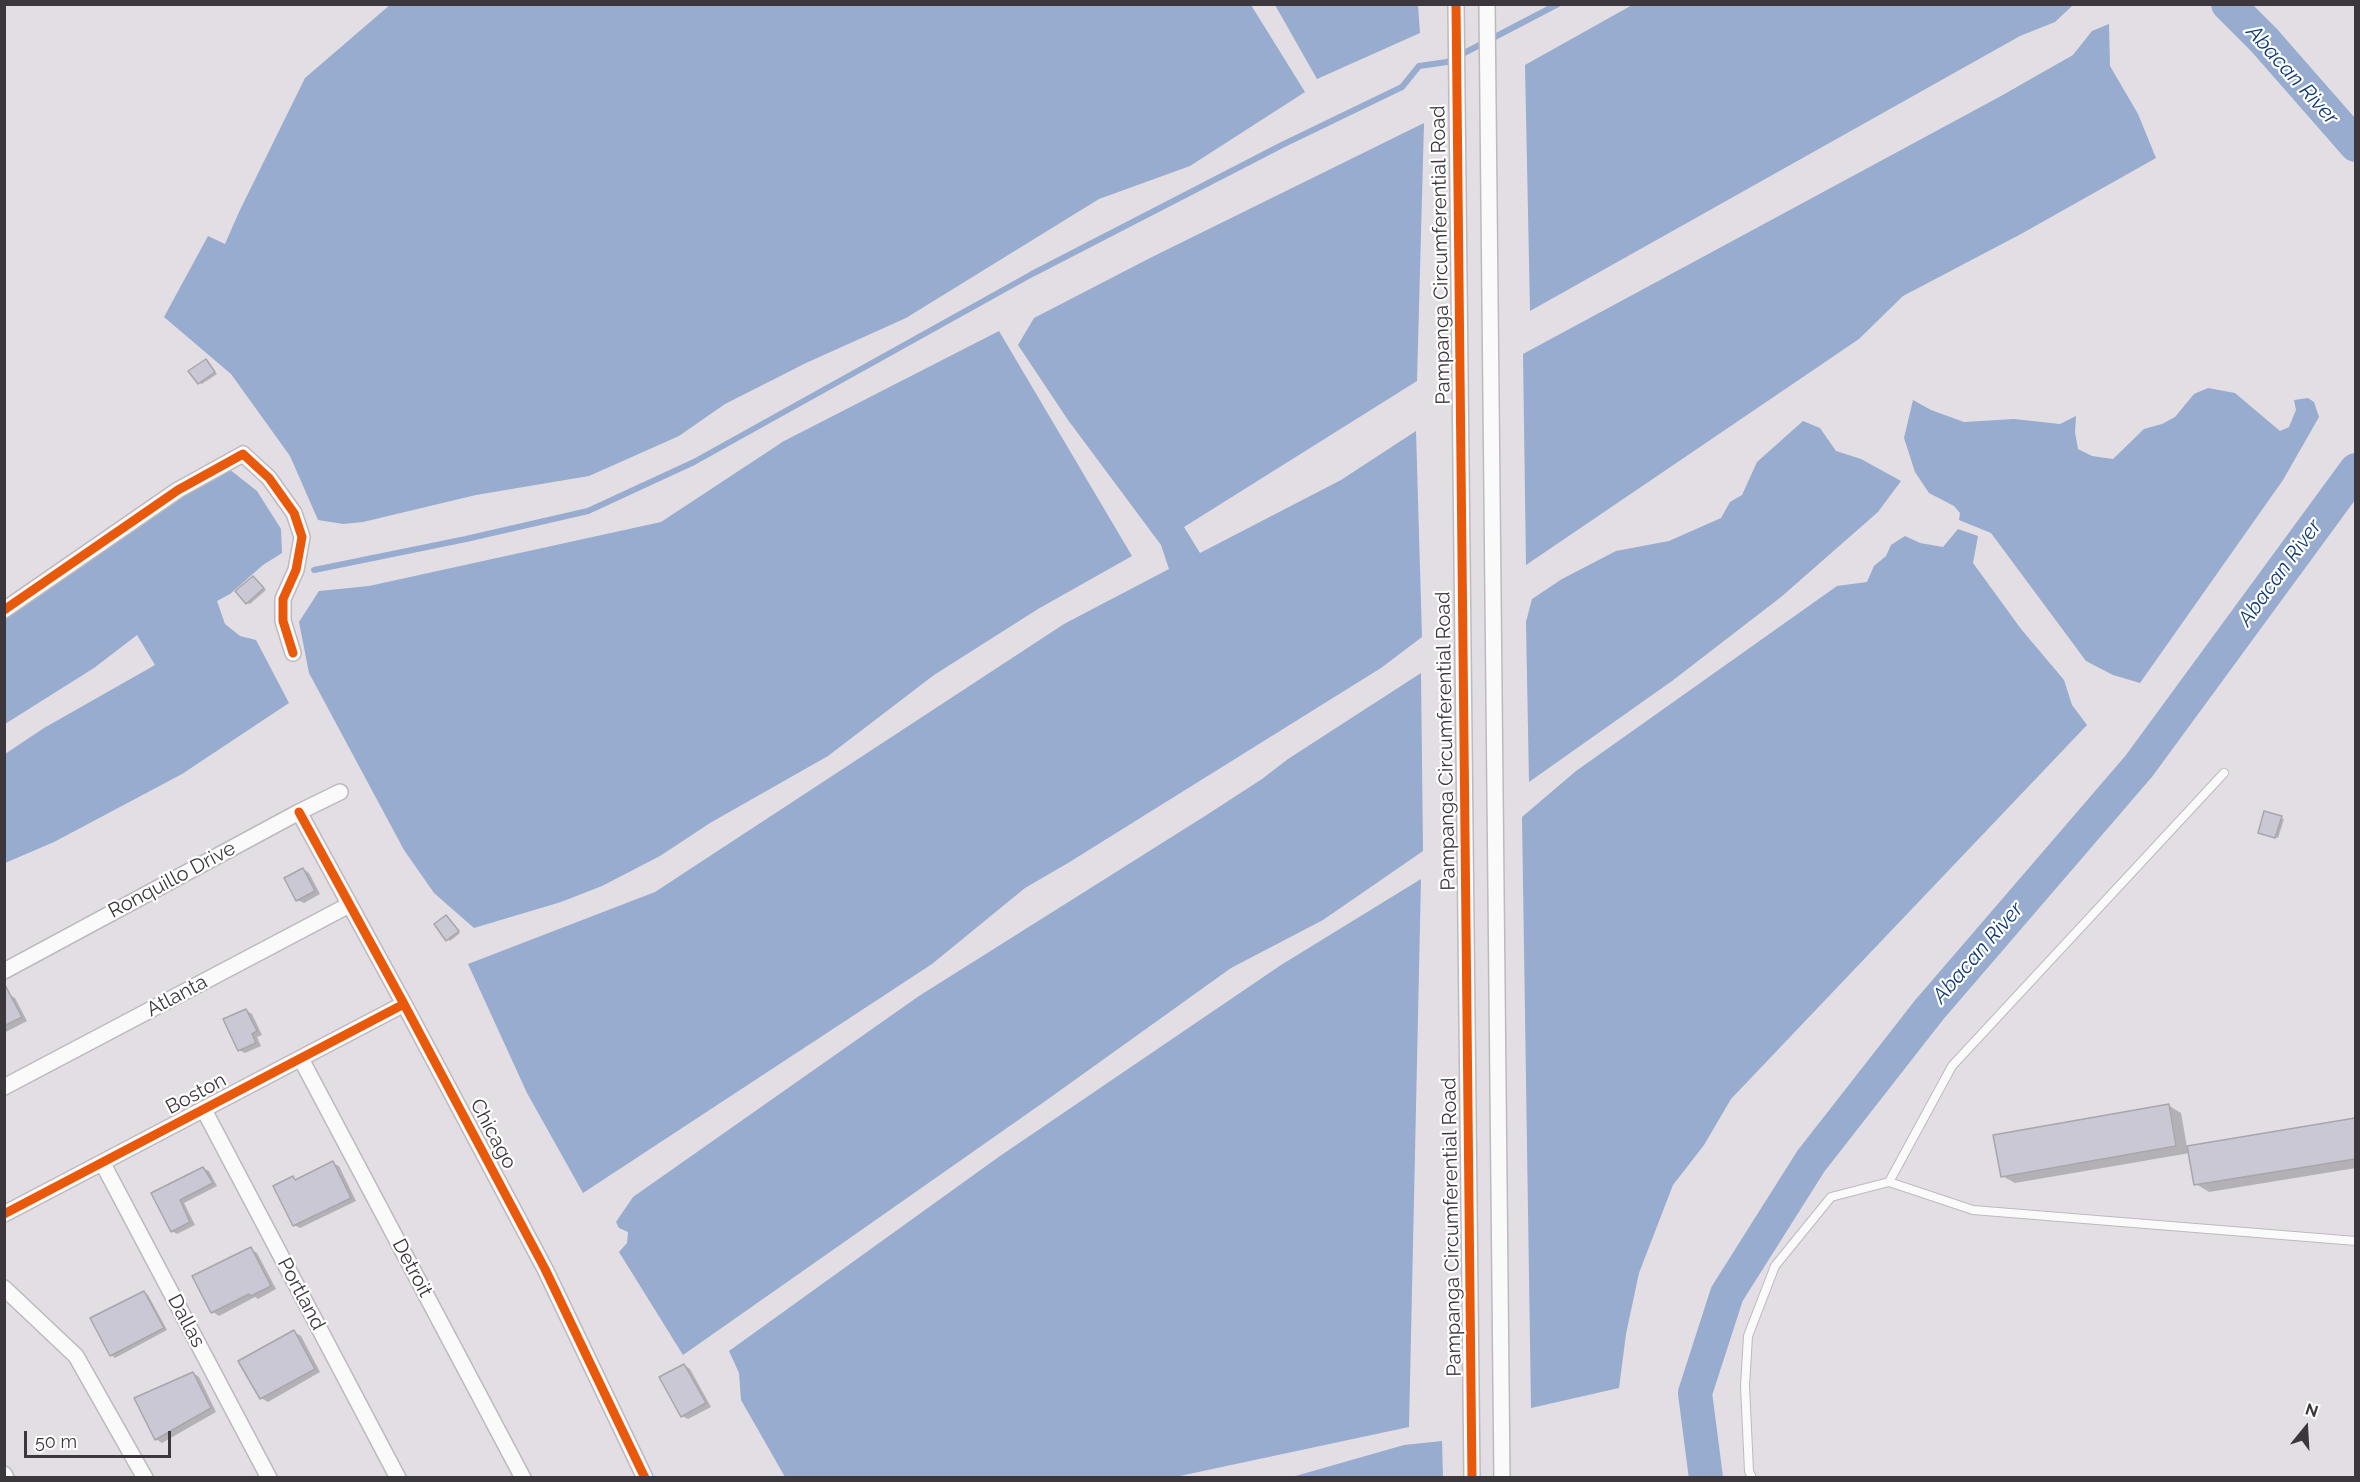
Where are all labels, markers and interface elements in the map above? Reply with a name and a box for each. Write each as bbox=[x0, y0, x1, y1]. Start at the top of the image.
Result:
water label: Abacan River bbox=[2241, 20, 2343, 130]
street label: Pampanga Circumferential Road bbox=[1426, 105, 1456, 405]
water label: Abacan River bbox=[2233, 515, 2327, 631]
street label: Pampanga Circumferential Road bbox=[1431, 591, 1461, 891]
street label: Ronquillo Drive bbox=[104, 836, 240, 924]
water label: Abacan River bbox=[1927, 897, 2029, 1009]
street label: Atlanta bbox=[143, 970, 211, 1022]
street label: Boston bbox=[162, 1068, 230, 1120]
street label: Pampanga Circumferential Road bbox=[1437, 1077, 1467, 1377]
street label: Chicago bbox=[465, 1095, 521, 1173]
street label: Detroit bbox=[387, 1235, 437, 1301]
street label: Portland bbox=[272, 1254, 330, 1334]
street label: Dallas bbox=[162, 1290, 210, 1352]
north arrow bbox=[2276, 1398, 2336, 1458]
text: N bbox=[2303, 1399, 2320, 1421]
scale bar bbox=[27, 1419, 174, 1457]
text: 50 m bbox=[35, 1431, 77, 1452]

